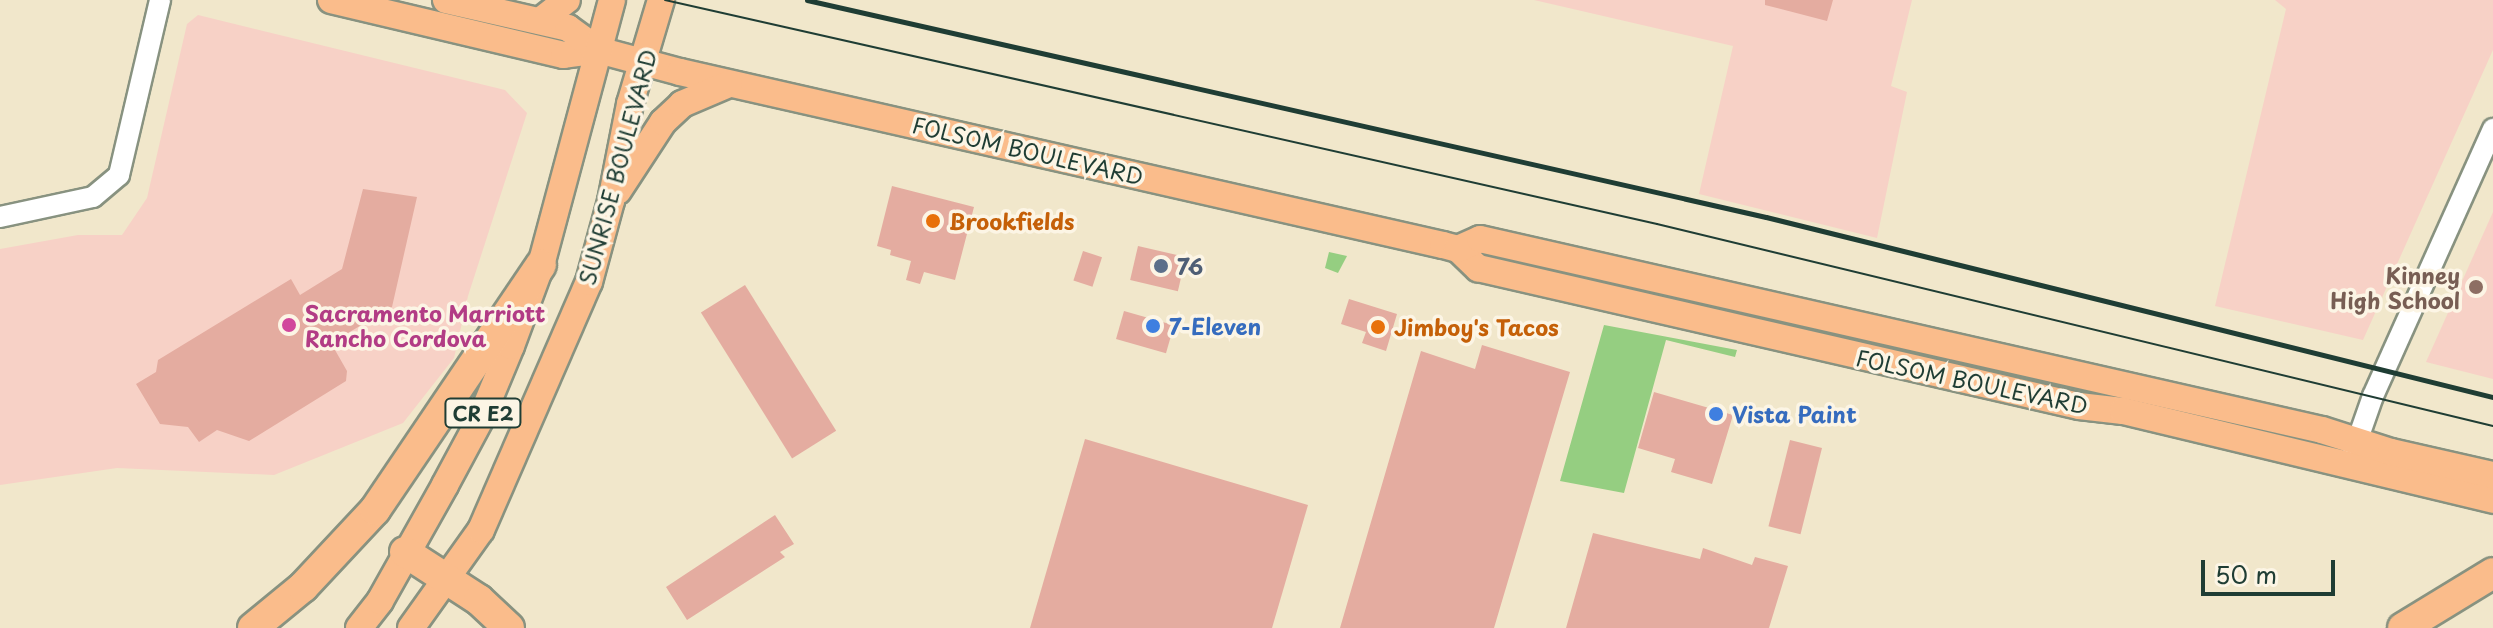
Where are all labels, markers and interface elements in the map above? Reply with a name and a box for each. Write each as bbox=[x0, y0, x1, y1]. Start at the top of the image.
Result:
street label: SUNRISE BOULEVARD bbox=[573, 46, 661, 288]
street label: FOLSOM BOULEVARD bbox=[909, 110, 1147, 190]
place label: Brookfields bbox=[949, 208, 1074, 234]
marker: Brookfields bbox=[924, 212, 942, 230]
place label: 76 bbox=[1177, 253, 1203, 279]
marker: 76 bbox=[1152, 257, 1170, 275]
place label: Kinney High School bbox=[2329, 261, 2460, 312]
marker: Kinney High School bbox=[2467, 278, 2485, 296]
place label: Sacramento Marriott Rancho Cordova bbox=[305, 299, 546, 350]
place label: 7-Eleven bbox=[1169, 313, 1261, 339]
place label: Jimboy's Tacos bbox=[1394, 314, 1559, 340]
marker: Sacramento Marriott Rancho Cordova bbox=[280, 316, 298, 334]
marker: 7-Eleven bbox=[1144, 317, 1162, 335]
marker: Jimboy's Tacos bbox=[1369, 318, 1387, 336]
street label: FOLSOM BOULEVARD bbox=[1853, 343, 2091, 419]
road number: CR E2 bbox=[443, 397, 523, 429]
place label: Vista Paint bbox=[1732, 401, 1856, 427]
marker: Vista Paint bbox=[1707, 405, 1725, 423]
scale bar bbox=[2205, 544, 2339, 594]
text: 50 m bbox=[2215, 556, 2277, 592]

